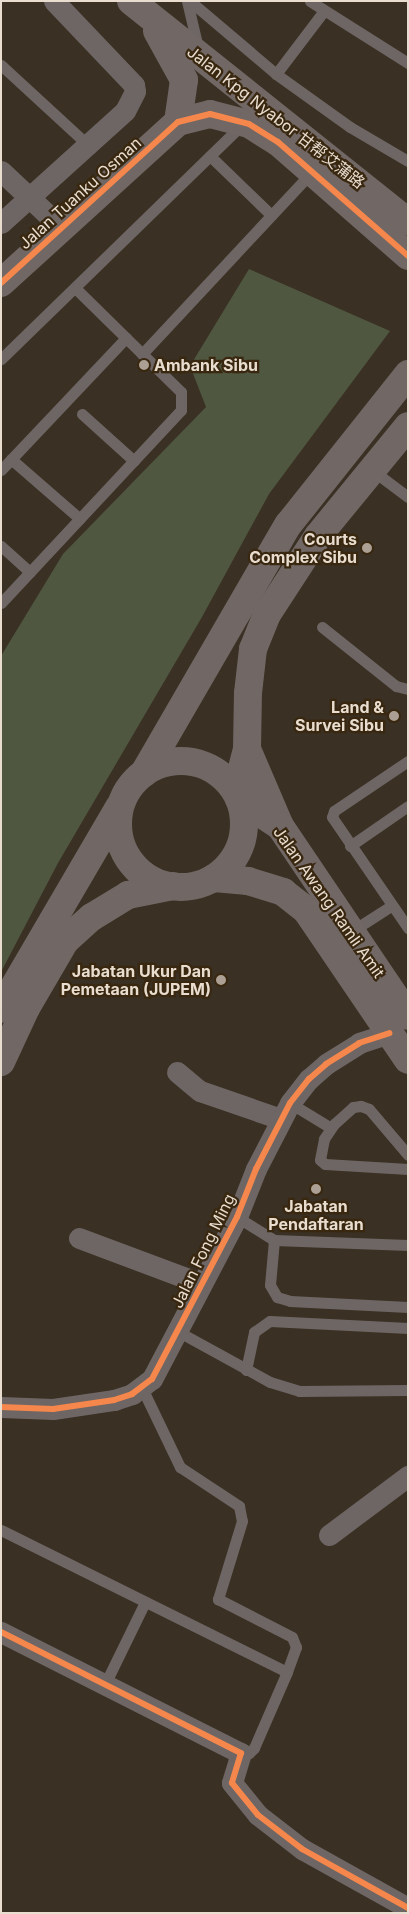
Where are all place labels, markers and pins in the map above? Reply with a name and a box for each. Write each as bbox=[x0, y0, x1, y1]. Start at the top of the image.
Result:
place label: Ambank Sibu bbox=[154, 355, 258, 375]
marker: Ambank Sibu bbox=[138, 359, 150, 371]
place label: Courts Complex Sibu bbox=[249, 529, 357, 567]
marker: Courts Complex Sibu bbox=[361, 542, 373, 554]
place label: Land & Survei Sibu bbox=[295, 697, 384, 735]
marker: Land & Survei Sibu bbox=[388, 710, 400, 722]
place label: Jabatan Ukur Dan Pemetaan (JUPEM) bbox=[61, 961, 211, 999]
marker: Jabatan Ukur Dan Pemetaan (JUPEM) bbox=[215, 974, 227, 986]
marker: Jabatan Pendaftaran bbox=[310, 1183, 322, 1195]
place label: Jabatan Pendaftaran bbox=[268, 1196, 364, 1234]

